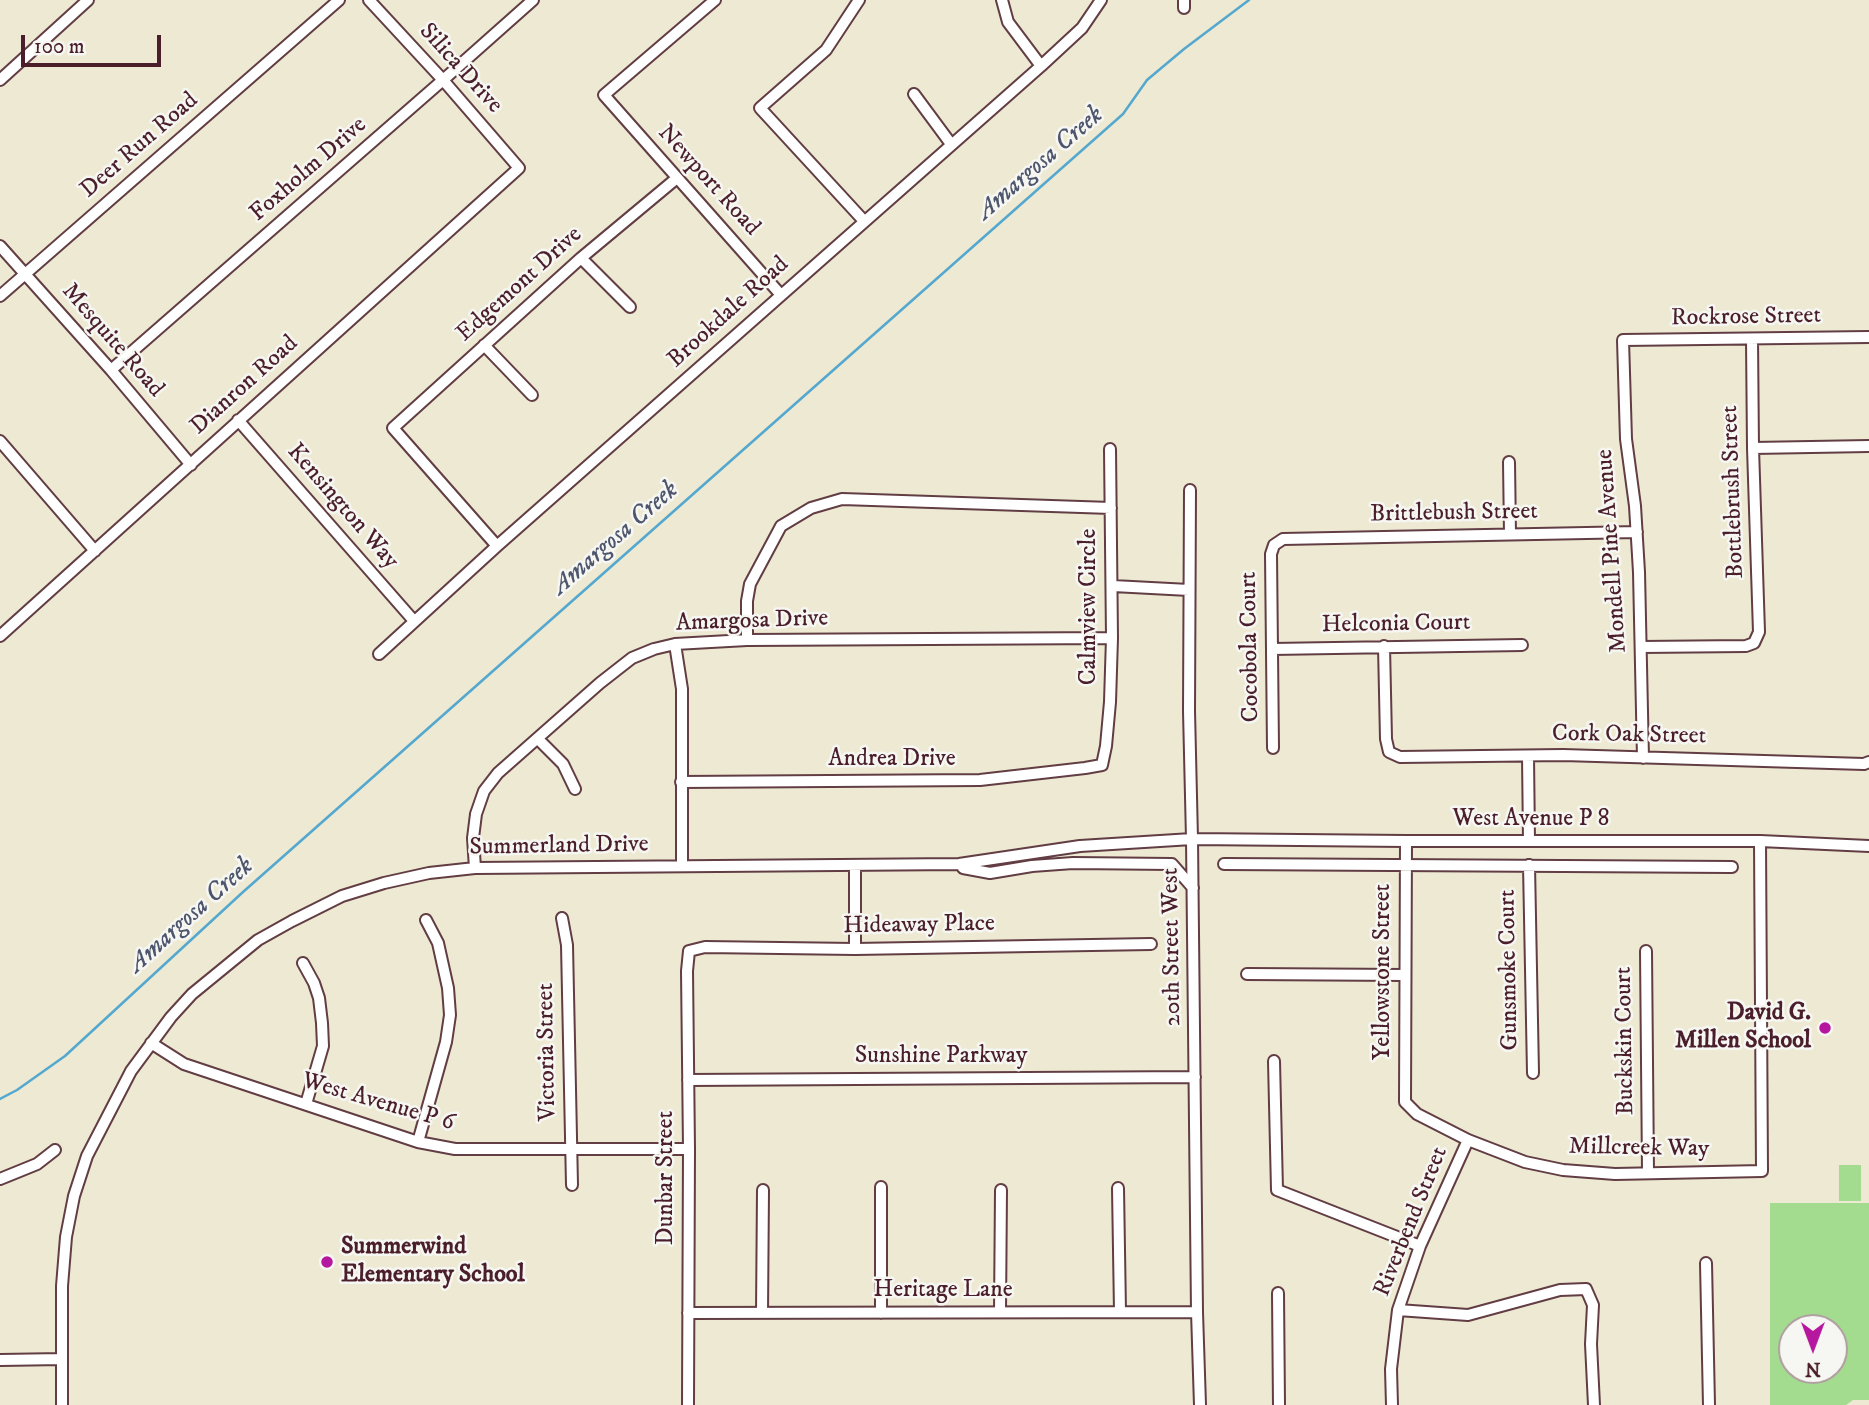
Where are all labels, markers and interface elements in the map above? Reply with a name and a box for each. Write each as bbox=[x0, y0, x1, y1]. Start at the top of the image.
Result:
street label: Silica Drive bbox=[412, 18, 508, 120]
scale bar bbox=[24, 21, 164, 65]
text: 100 m bbox=[34, 34, 85, 60]
street label: Deer Run Road bbox=[75, 87, 205, 205]
water label: Amargosa Creek bbox=[971, 101, 1111, 227]
street label: Foxholm Drive bbox=[245, 111, 373, 229]
street label: Newport Road bbox=[651, 119, 765, 243]
street label: Edgemont Drive bbox=[451, 221, 589, 349]
street label: Brookdale Road bbox=[663, 251, 795, 375]
street label: Mesquite Road bbox=[55, 278, 169, 404]
street label: Rockrose Street bbox=[1671, 302, 1821, 334]
street label: Dianron Road bbox=[185, 330, 305, 442]
street label: Bottlebrush Street bbox=[1717, 405, 1751, 579]
street label: Kensington Way bbox=[280, 438, 404, 576]
street label: Mondell Pine Avenue bbox=[1592, 448, 1634, 654]
water label: Amargosa Creek bbox=[546, 476, 686, 602]
street label: Brittlebush Street bbox=[1370, 498, 1538, 530]
street label: Calmview Circle bbox=[1076, 529, 1104, 685]
street label: Cocobola Court bbox=[1235, 571, 1267, 723]
street label: Amargosa Drive bbox=[675, 605, 829, 639]
street label: Helconia Court bbox=[1321, 609, 1471, 641]
street label: Cork Oak Street bbox=[1552, 720, 1706, 752]
street label: Andrea Drive bbox=[828, 746, 956, 774]
street label: West Avenue P 8 bbox=[1452, 806, 1610, 834]
street label: Summerland Drive bbox=[469, 831, 649, 863]
water label: Amargosa Creek bbox=[123, 852, 261, 980]
street label: 20th Street West bbox=[1157, 868, 1189, 1026]
street label: Yellowstone Street bbox=[1370, 884, 1398, 1060]
street label: Gunsmoke Court bbox=[1494, 889, 1526, 1051]
street label: Hideaway Place bbox=[843, 910, 995, 942]
street label: Buckskin Court bbox=[1610, 966, 1642, 1116]
street label: Victoria Street bbox=[532, 983, 564, 1121]
place label: David G. Millen School bbox=[1675, 1000, 1811, 1056]
marker: David G. Millen School bbox=[1817, 1020, 1833, 1036]
street label: Sunshine Parkway bbox=[855, 1043, 1027, 1071]
street label: West Avenue P 6 bbox=[298, 1067, 458, 1139]
street label: Dunbar Street bbox=[653, 1111, 681, 1245]
street label: Millcreek Way bbox=[1568, 1133, 1710, 1165]
street label: Riverbend Street bbox=[1369, 1143, 1455, 1301]
place label: Summerwind Elementary School bbox=[341, 1234, 525, 1290]
marker: Summerwind Elementary School bbox=[319, 1254, 335, 1270]
street label: Heritage Lane bbox=[873, 1277, 1013, 1305]
north arrow bbox=[1778, 1314, 1848, 1384]
text: N bbox=[1805, 1357, 1821, 1380]

